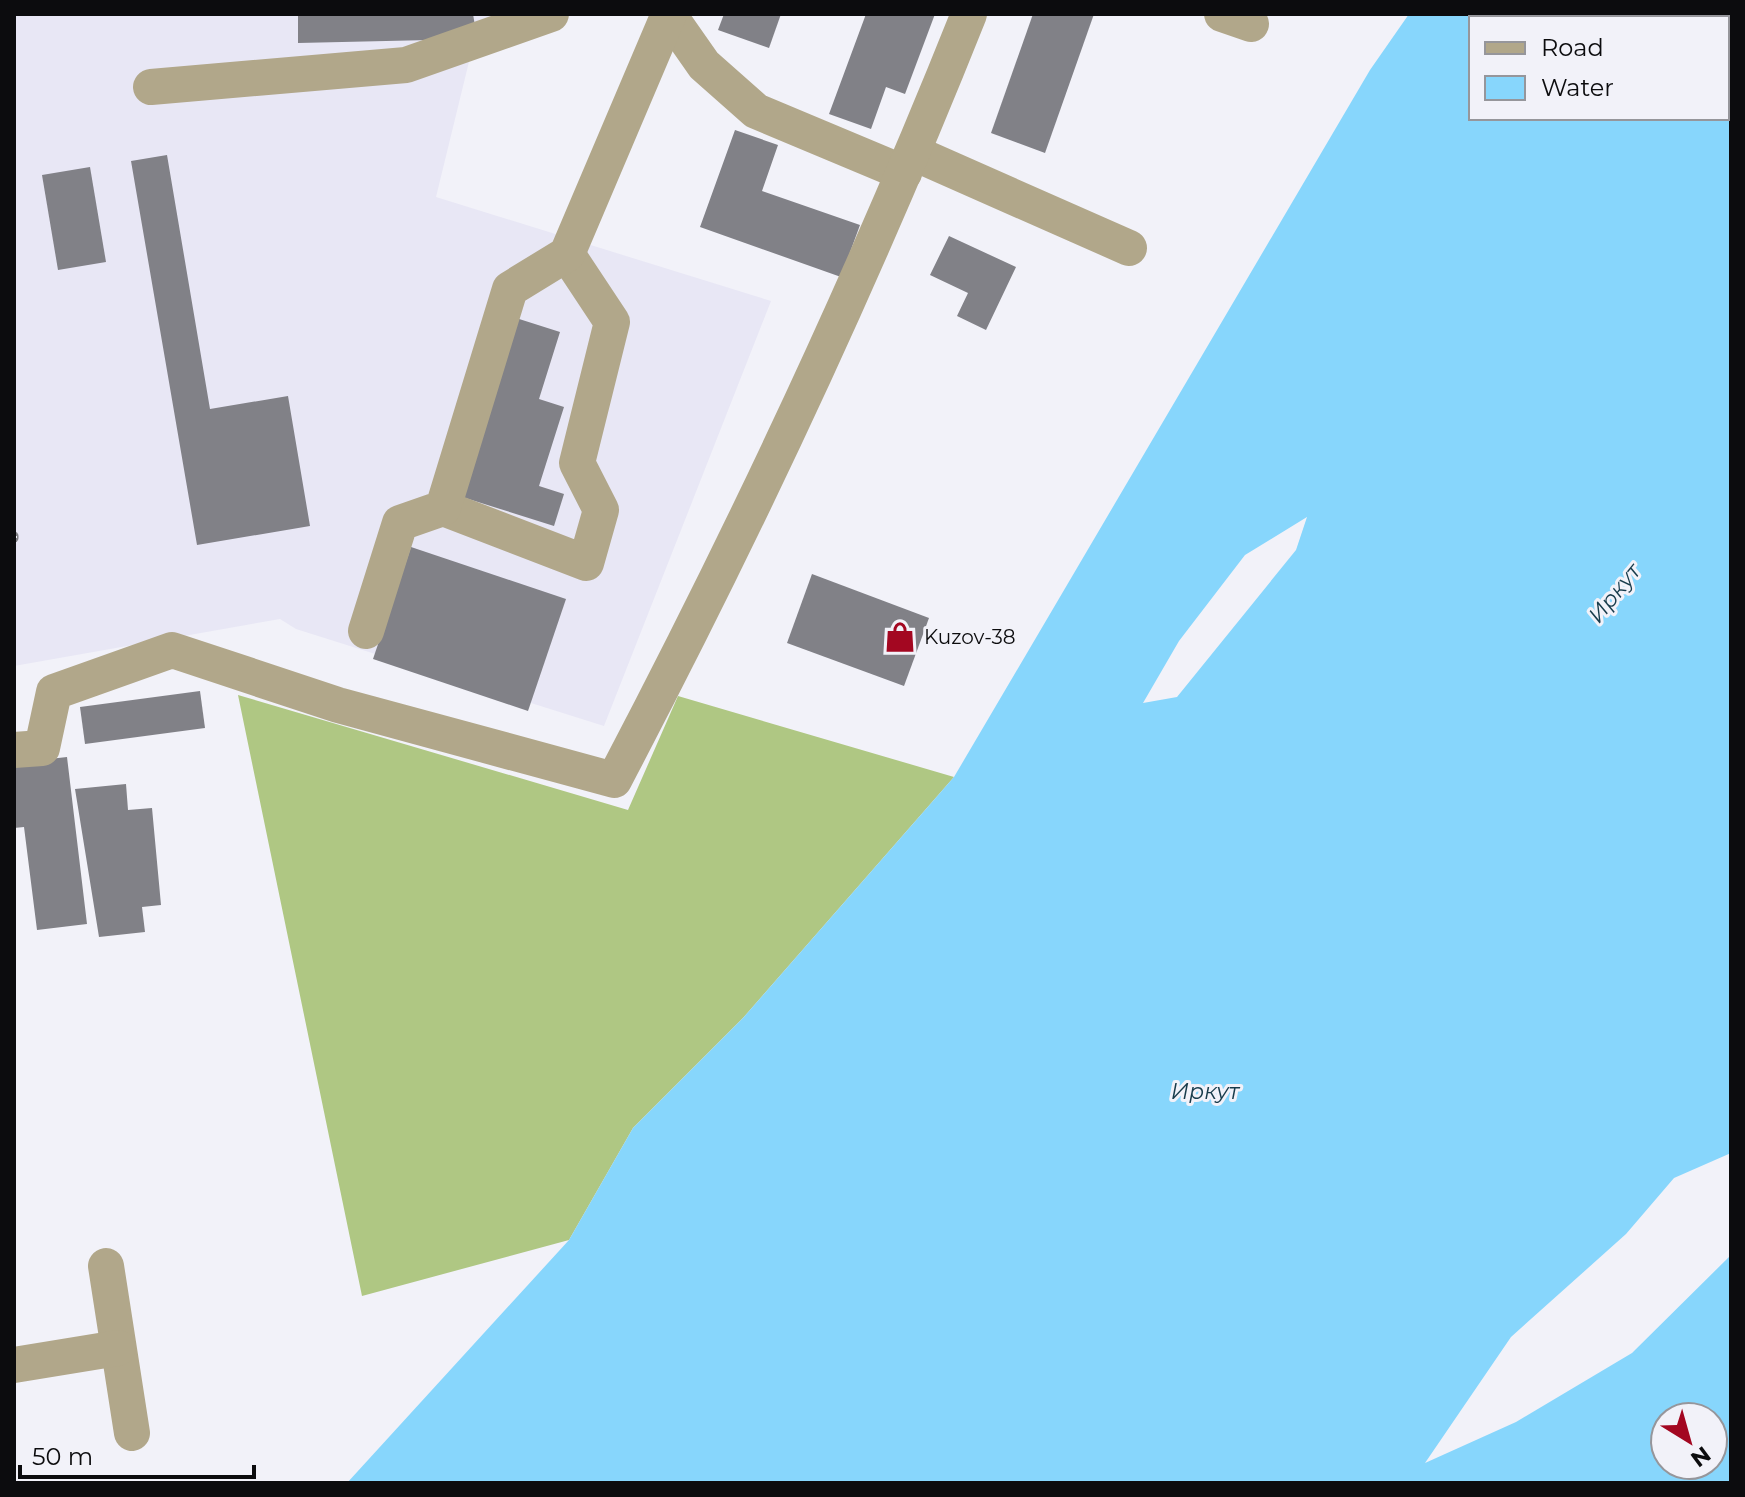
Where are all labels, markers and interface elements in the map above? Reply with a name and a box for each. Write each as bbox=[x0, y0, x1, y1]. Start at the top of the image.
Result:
legend bbox=[1469, 16, 1729, 120]
text: Road bbox=[1541, 33, 1604, 62]
text: Water bbox=[1541, 73, 1614, 102]
water label: Иркут bbox=[1582, 557, 1647, 628]
shop icon: Kuzov-38 bbox=[883, 620, 917, 654]
place label: Kuzov-38 bbox=[924, 625, 1015, 649]
water label: Иркут bbox=[1171, 1078, 1241, 1105]
north arrow bbox=[1649, 1401, 1729, 1481]
scale bar bbox=[20, 1429, 254, 1479]
text: N bbox=[1686, 1440, 1716, 1473]
text: 50 m bbox=[32, 1442, 93, 1471]

